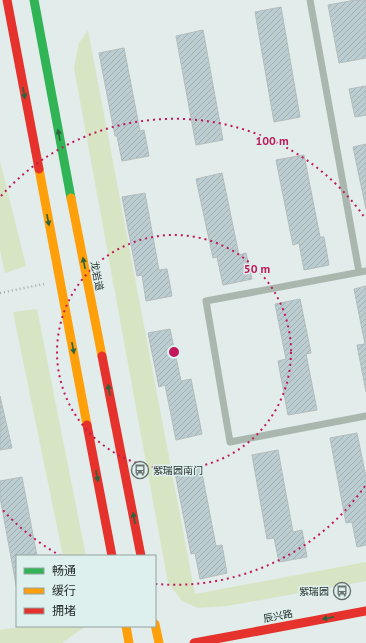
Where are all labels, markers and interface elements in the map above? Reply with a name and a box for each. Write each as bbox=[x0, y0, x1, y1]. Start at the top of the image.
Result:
one-way arrow bbox=[21, 87, 27, 99]
one-way arrow bbox=[56, 129, 62, 141]
text: 100 m bbox=[255, 133, 289, 148]
one-way arrow bbox=[45, 214, 51, 227]
one-way arrow bbox=[80, 257, 86, 269]
street label: 龙岩道 bbox=[88, 260, 106, 292]
text: 50 m bbox=[244, 261, 270, 276]
one-way arrow bbox=[70, 342, 76, 354]
centre of rings bbox=[167, 345, 181, 359]
one-way arrow bbox=[105, 384, 111, 396]
bus stop icon: 紫瑞园南门 bbox=[130, 460, 150, 480]
place label: 紫瑞园南门 bbox=[153, 464, 203, 477]
one-way arrow bbox=[94, 470, 100, 482]
one-way arrow bbox=[130, 512, 136, 524]
legend bbox=[16, 555, 156, 627]
text: 畅通 bbox=[52, 563, 76, 578]
bus stop icon: 紫瑞园 bbox=[332, 581, 352, 601]
text: 缓行 bbox=[52, 583, 76, 598]
place label: 紫瑞园 bbox=[299, 585, 329, 598]
text: 拥堵 bbox=[52, 603, 76, 618]
street label: 辰兴路 bbox=[262, 607, 294, 625]
one-way arrow bbox=[322, 615, 334, 621]

